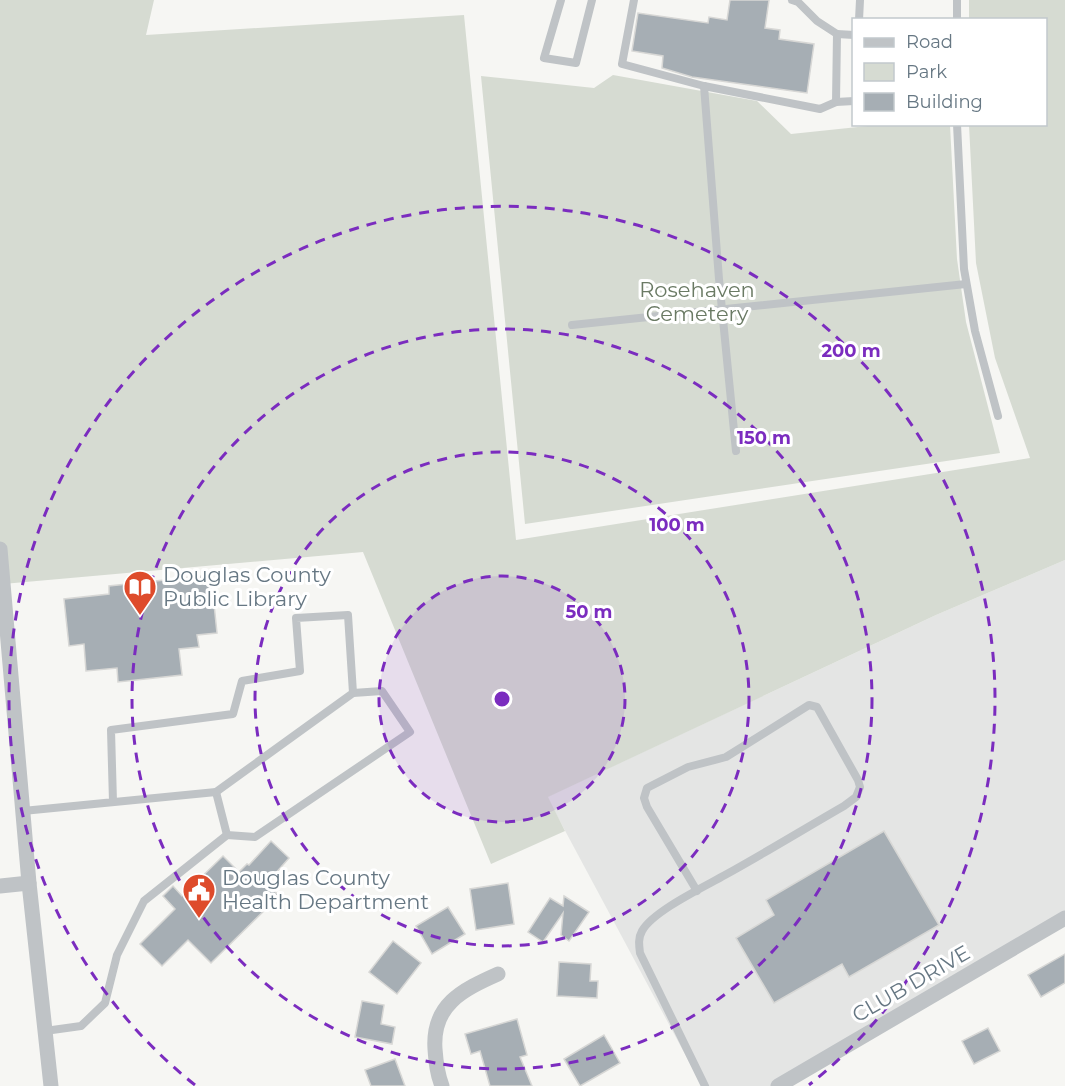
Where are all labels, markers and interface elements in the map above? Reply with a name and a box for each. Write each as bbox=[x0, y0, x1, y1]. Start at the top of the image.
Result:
legend bbox=[852, 18, 1047, 126]
text: Road bbox=[906, 31, 953, 53]
text: Park bbox=[906, 61, 947, 83]
text: Building bbox=[906, 91, 983, 113]
park label: Rosehaven Cemetery bbox=[639, 277, 755, 326]
text: 200 m bbox=[821, 340, 881, 362]
text: 150 m bbox=[737, 427, 791, 449]
text: 100 m bbox=[649, 514, 705, 536]
place label: Douglas County Public Library bbox=[163, 562, 331, 611]
library icon: Douglas County Public Library bbox=[122, 569, 158, 616]
text: 50 m bbox=[566, 601, 612, 623]
centre of rings bbox=[492, 689, 512, 709]
place label: Douglas County Health Department bbox=[222, 865, 429, 914]
public building icon: Douglas County Health Department bbox=[181, 872, 217, 919]
street label: CLUB DRIVE bbox=[847, 940, 974, 1027]

